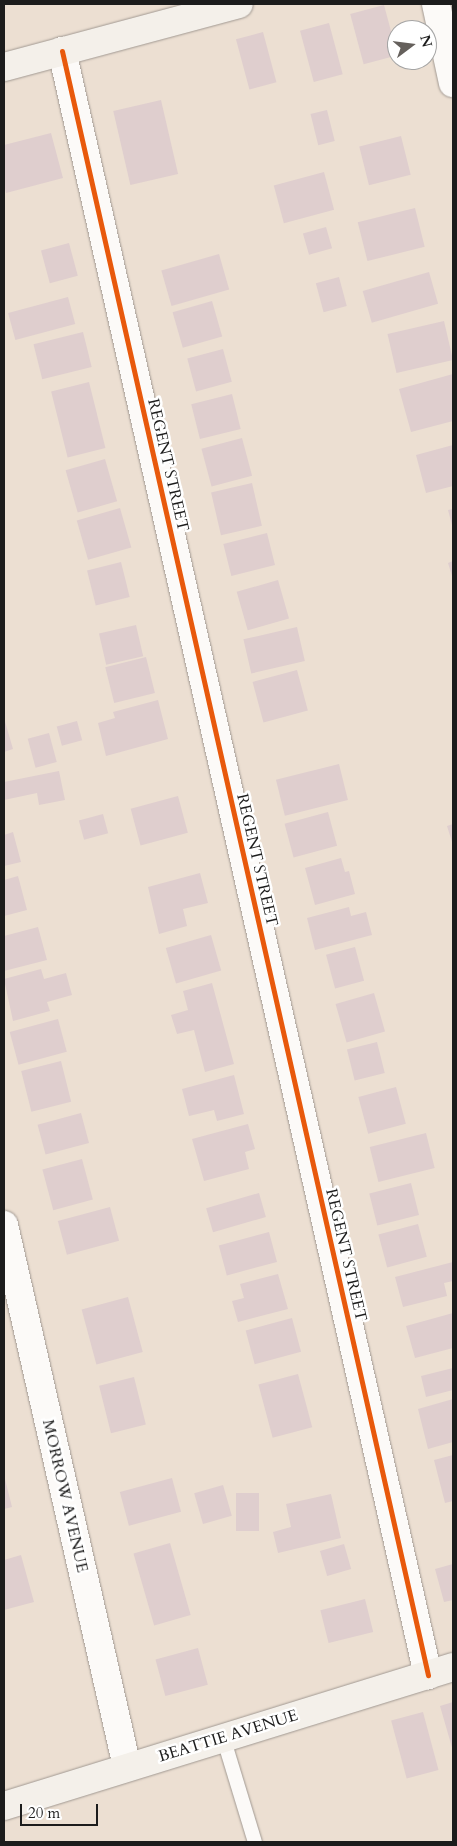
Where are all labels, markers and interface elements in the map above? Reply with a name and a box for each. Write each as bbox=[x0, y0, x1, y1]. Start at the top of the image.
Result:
north arrow bbox=[387, 20, 437, 70]
text: N bbox=[415, 33, 437, 50]
street label: REGENT STREET bbox=[143, 397, 193, 533]
street label: REGENT STREET bbox=[232, 792, 282, 928]
street label: REGENT STREET bbox=[321, 1187, 371, 1323]
street label: MORROW AVENUE bbox=[38, 1418, 92, 1574]
street label: BEATTIE AVENUE bbox=[156, 1706, 300, 1766]
scale bar bbox=[22, 1794, 100, 1826]
text: 20 m bbox=[28, 1803, 60, 1823]

